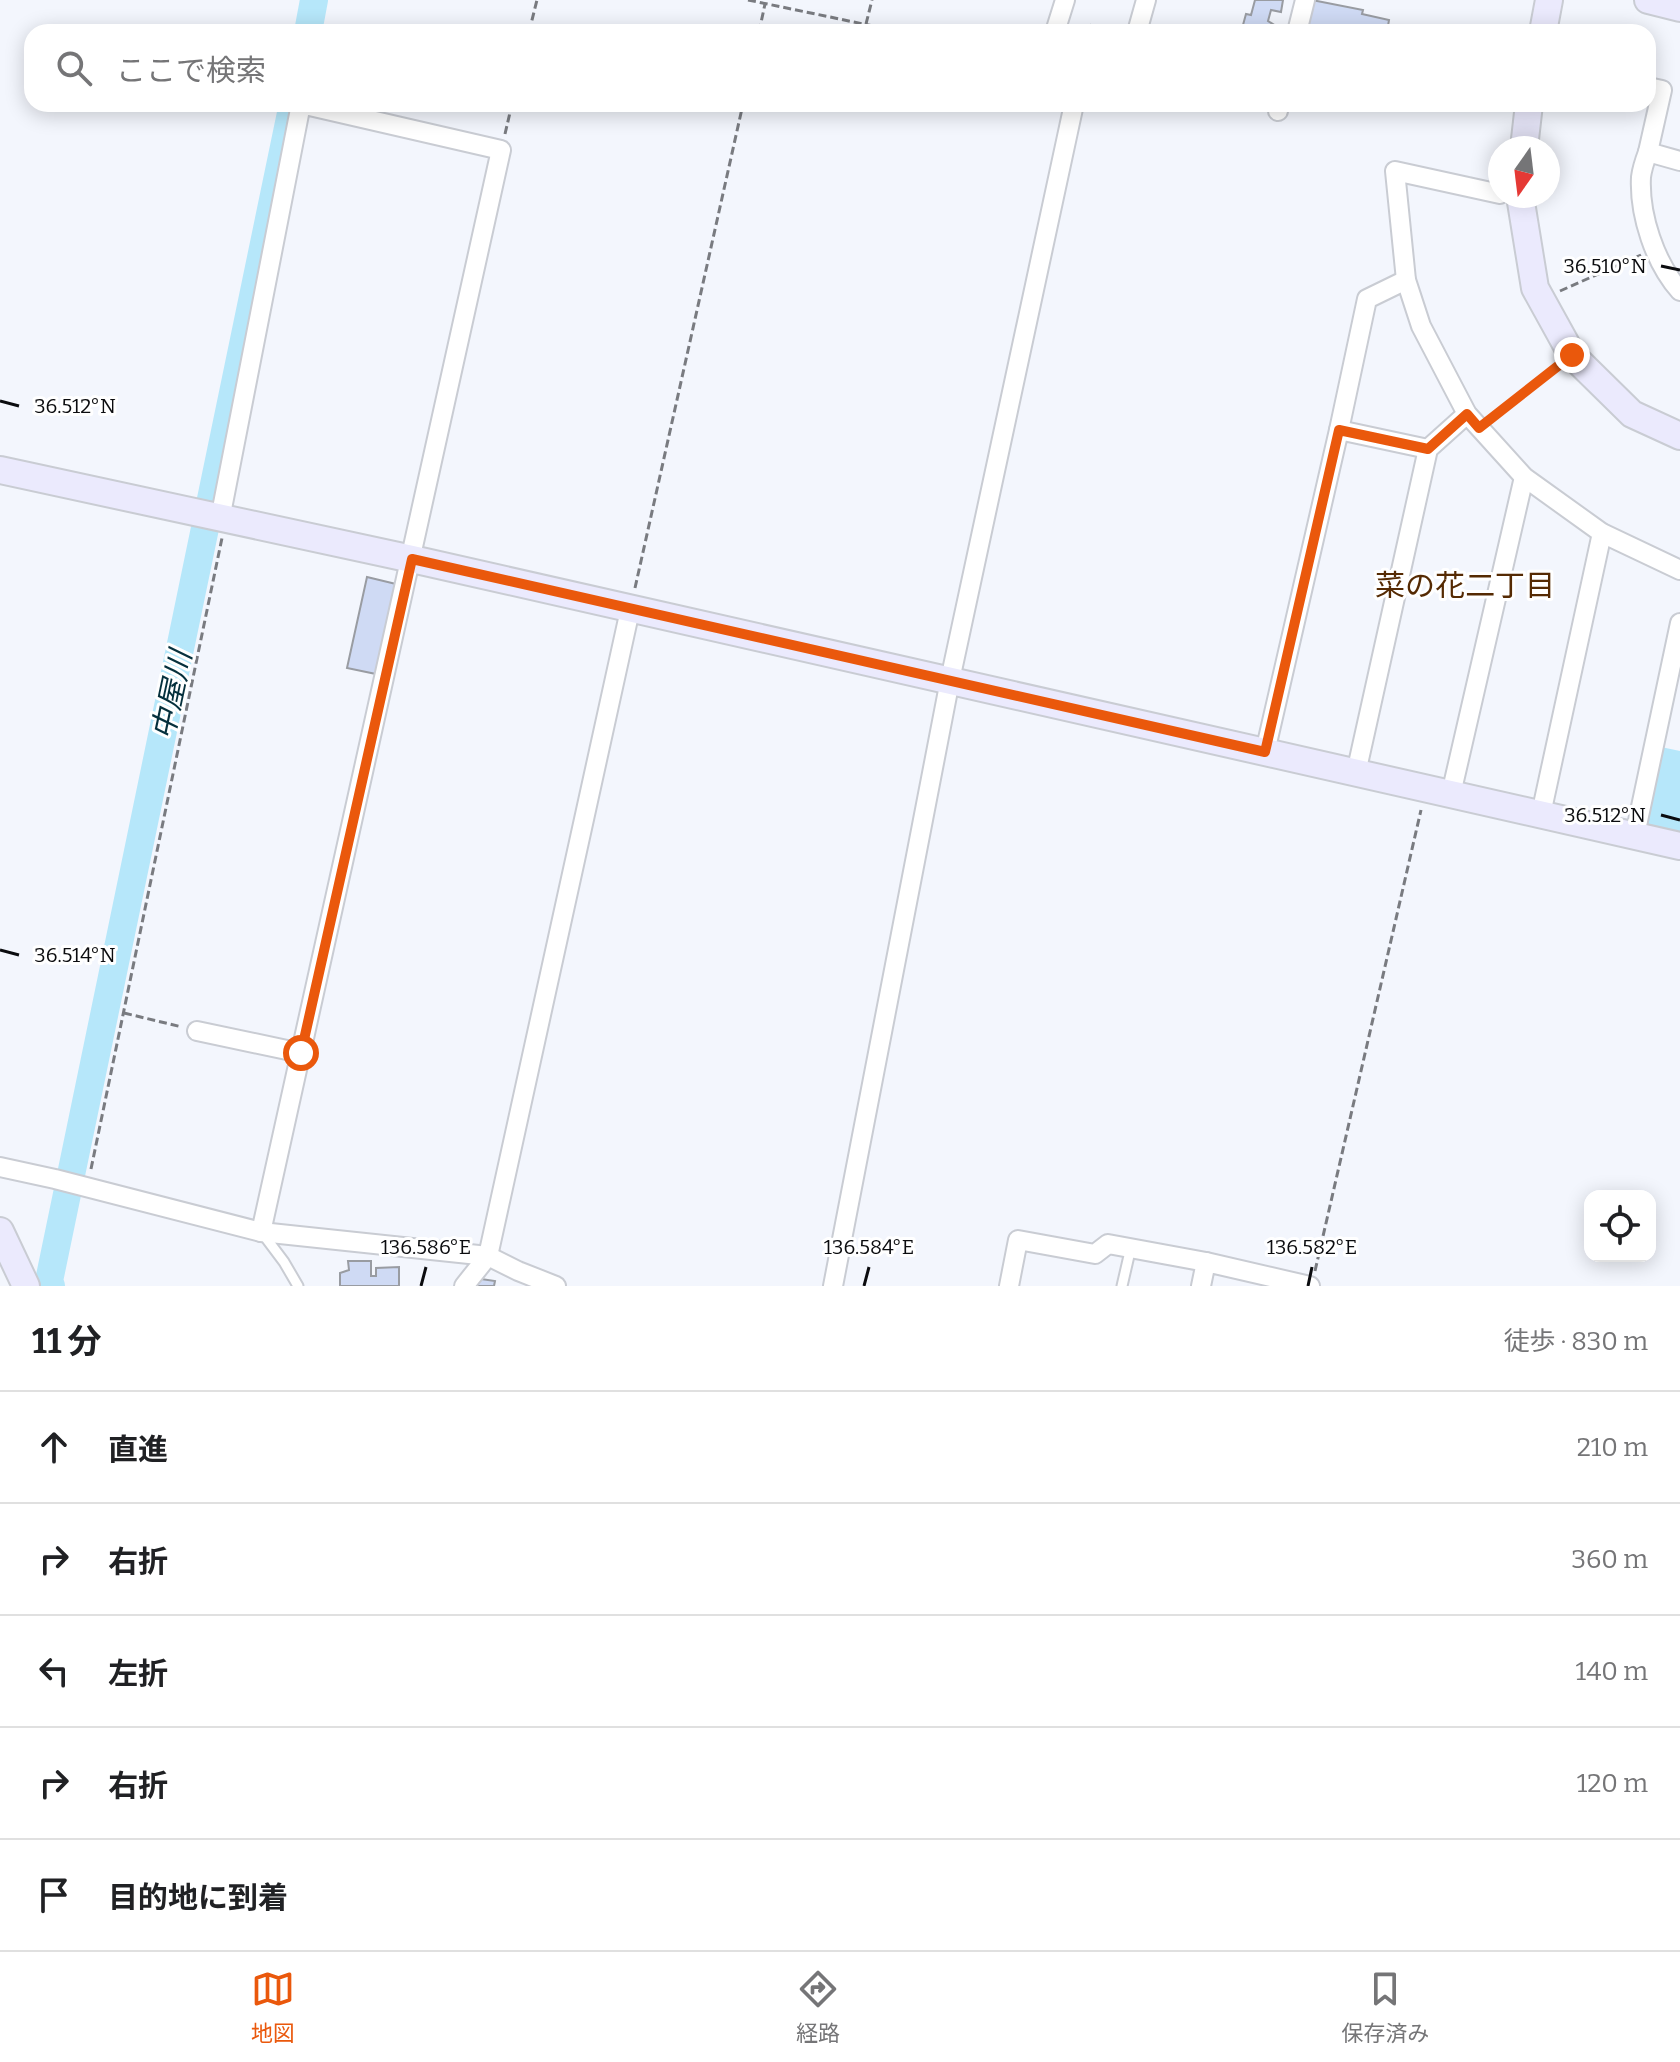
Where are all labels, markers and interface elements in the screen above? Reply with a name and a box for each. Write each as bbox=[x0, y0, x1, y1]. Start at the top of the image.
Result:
search box bbox=[24, 24, 1656, 112]
icon: search bbox=[52, 46, 96, 90]
text: ここで検索 bbox=[116, 53, 266, 89]
north arrow bbox=[1488, 136, 1560, 208]
text: 36.510°N bbox=[1563, 254, 1647, 278]
route end bbox=[1554, 337, 1590, 373]
text: 36.512°N bbox=[34, 394, 116, 418]
district label: 菜の花二丁目 bbox=[1375, 568, 1555, 604]
water label: 中屋川 bbox=[145, 644, 200, 743]
text: 36.512°N bbox=[1564, 803, 1646, 827]
text: 36.514°N bbox=[34, 943, 116, 967]
route start bbox=[283, 1035, 319, 1071]
map controls bbox=[1584, 1190, 1656, 1262]
button: locate bbox=[1584, 1190, 1656, 1262]
text: 136.586°E bbox=[381, 1235, 471, 1259]
text: 136.584°E bbox=[824, 1235, 914, 1259]
text: 136.582°E bbox=[1267, 1235, 1357, 1259]
text: 11 分 bbox=[32, 1321, 102, 1362]
text: 徒歩 · 830 m bbox=[1503, 1326, 1648, 1357]
icon: ahead bbox=[32, 1425, 76, 1469]
text: 直進 bbox=[108, 1432, 168, 1468]
text: 210 m bbox=[1577, 1432, 1648, 1463]
icon: right bbox=[32, 1537, 76, 1581]
text: 右折 bbox=[108, 1544, 168, 1580]
text: 360 m bbox=[1571, 1544, 1648, 1575]
icon: left bbox=[32, 1649, 76, 1693]
text: 左折 bbox=[108, 1656, 168, 1692]
text: 140 m bbox=[1576, 1656, 1648, 1687]
icon: right bbox=[32, 1761, 76, 1805]
text: 右折 bbox=[108, 1768, 168, 1804]
text: 120 m bbox=[1577, 1768, 1648, 1799]
icon: arrive bbox=[32, 1873, 76, 1917]
text: 目的地に到着 bbox=[108, 1880, 288, 1916]
tab: 地図 bbox=[251, 1967, 295, 2047]
tab: 経路 bbox=[796, 1967, 840, 2047]
tab: 保存済み bbox=[1341, 1967, 1429, 2047]

